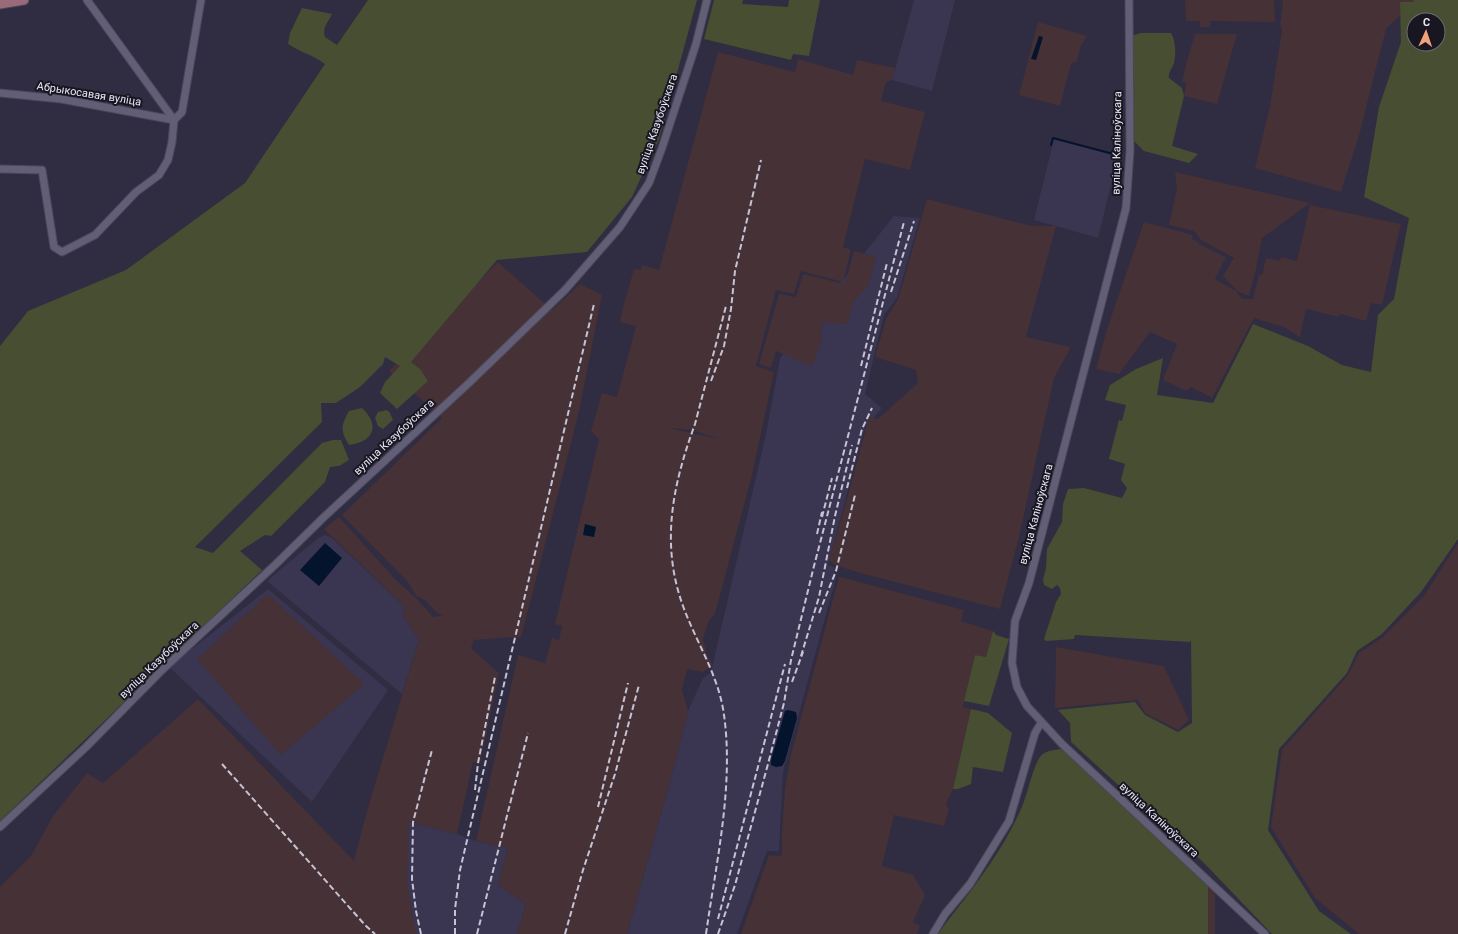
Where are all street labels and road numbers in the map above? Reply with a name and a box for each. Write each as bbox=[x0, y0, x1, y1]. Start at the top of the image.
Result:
street label: вуліца Казубоўскага bbox=[634, 72, 680, 176]
street label: Абрыкосавая вуліца bbox=[36, 79, 142, 109]
street label: вуліца Каліноўскага bbox=[1110, 91, 1124, 195]
street label: вуліца Казубоўскага bbox=[351, 396, 437, 478]
street label: вуліца Каліноўскага bbox=[1016, 462, 1056, 566]
street label: вуліца Казубоўскага bbox=[117, 619, 201, 701]
street label: вуліца Каліноўскага bbox=[1117, 780, 1201, 860]

